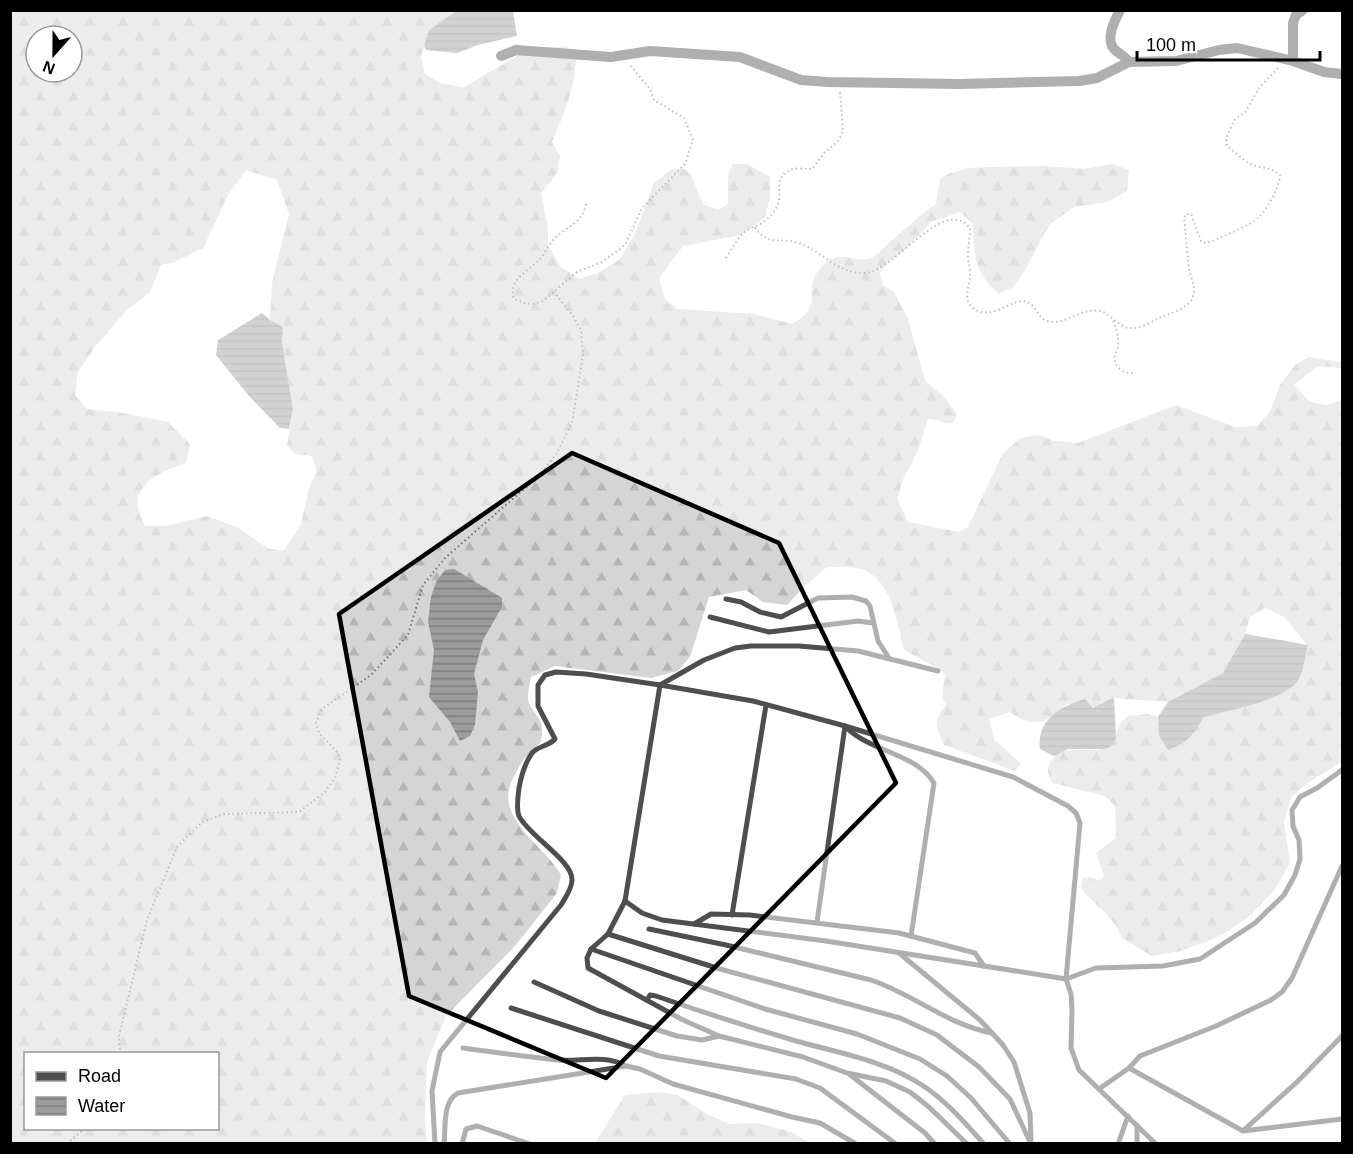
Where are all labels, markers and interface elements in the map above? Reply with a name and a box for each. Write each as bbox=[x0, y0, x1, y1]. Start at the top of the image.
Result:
north arrow bbox=[24, 24, 84, 84]
scale bar bbox=[1137, 24, 1320, 62]
text: 100 m bbox=[1146, 35, 1196, 55]
text: N bbox=[40, 58, 57, 78]
legend bbox=[24, 1052, 219, 1130]
text: Road bbox=[78, 1066, 121, 1086]
text: Water bbox=[78, 1096, 125, 1116]

